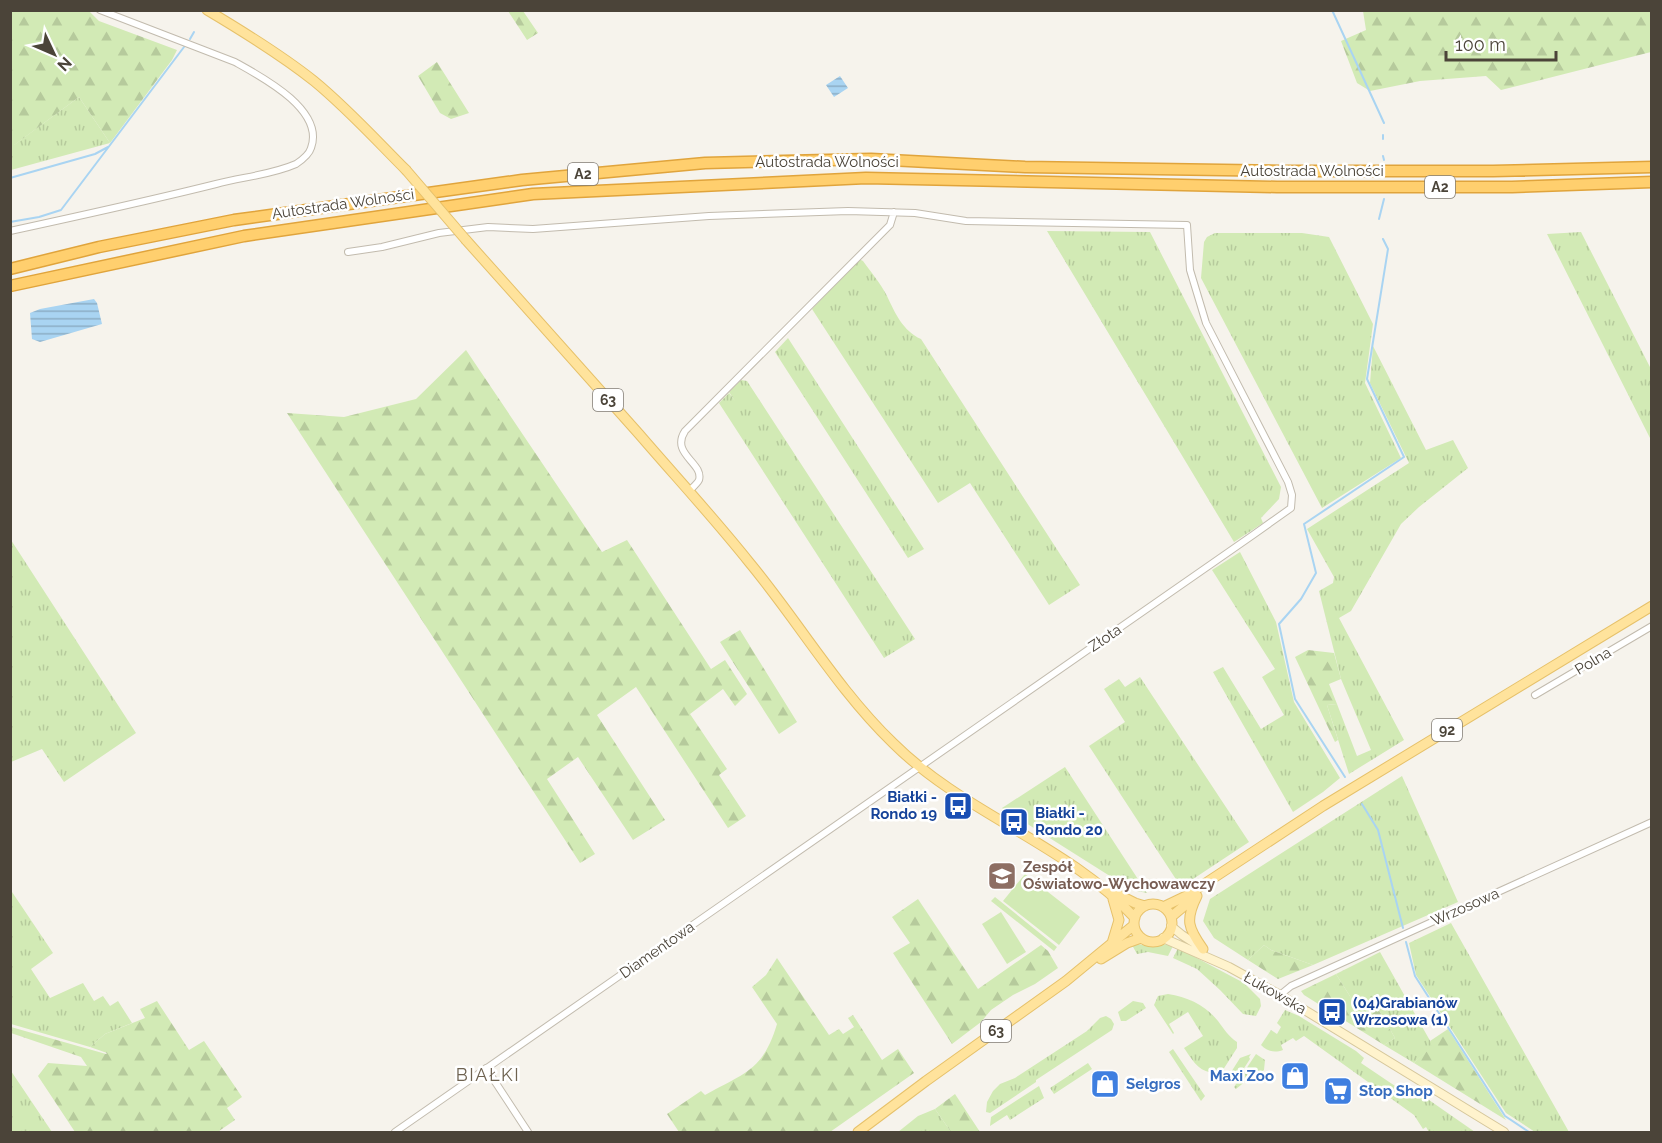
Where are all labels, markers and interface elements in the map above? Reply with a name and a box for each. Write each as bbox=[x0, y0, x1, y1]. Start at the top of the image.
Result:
north arrow bbox=[24, 24, 84, 84]
scale bar bbox=[1446, 24, 1556, 62]
text: 100 m bbox=[1455, 34, 1506, 55]
text: N bbox=[53, 53, 76, 75]
street label: Autostrada Wolności bbox=[755, 153, 899, 171]
street label: Autostrada Wolności bbox=[1240, 162, 1384, 180]
road number: A2 bbox=[568, 163, 598, 185]
road number: A2 bbox=[1425, 176, 1455, 198]
street label: Autostrada Wolności bbox=[271, 185, 415, 223]
road number: 63 bbox=[593, 389, 623, 411]
street label: Złota bbox=[1085, 621, 1125, 655]
street label: Polna bbox=[1572, 643, 1614, 679]
road number: 92 bbox=[1432, 719, 1462, 741]
place label: Białki - Rondo 19 bbox=[871, 788, 937, 823]
bus stop icon: Białki - Rondo 19 bbox=[942, 790, 974, 822]
place label: Białki - Rondo 20 bbox=[1035, 804, 1103, 839]
bus stop icon: Białki - Rondo 20 bbox=[998, 806, 1030, 838]
place label: Zespół Oświatowo-Wychowawczy bbox=[1023, 858, 1216, 893]
school or university icon: Zespół Oświatowo-Wychowawczy bbox=[986, 860, 1018, 892]
street label: Wrzosowa bbox=[1428, 884, 1502, 930]
street label: Diamentowa bbox=[616, 918, 698, 982]
street label: Łukowska bbox=[1241, 968, 1309, 1018]
place label: (04)Grabianów Wrzosowa (1) bbox=[1353, 994, 1458, 1029]
bus stop icon: (04)Grabianów Wrzosowa (1) bbox=[1316, 996, 1348, 1028]
road number: 63 bbox=[981, 1020, 1011, 1042]
shop icon: Maxi Zoo bbox=[1279, 1060, 1311, 1092]
district label: BIAŁKI bbox=[456, 1064, 520, 1085]
place label: Maxi Zoo bbox=[1210, 1067, 1274, 1085]
shop icon: Selgros bbox=[1089, 1068, 1121, 1100]
place label: Selgros bbox=[1126, 1075, 1181, 1093]
supermarket icon: Stop Shop bbox=[1322, 1075, 1354, 1107]
place label: Stop Shop bbox=[1359, 1082, 1433, 1100]

